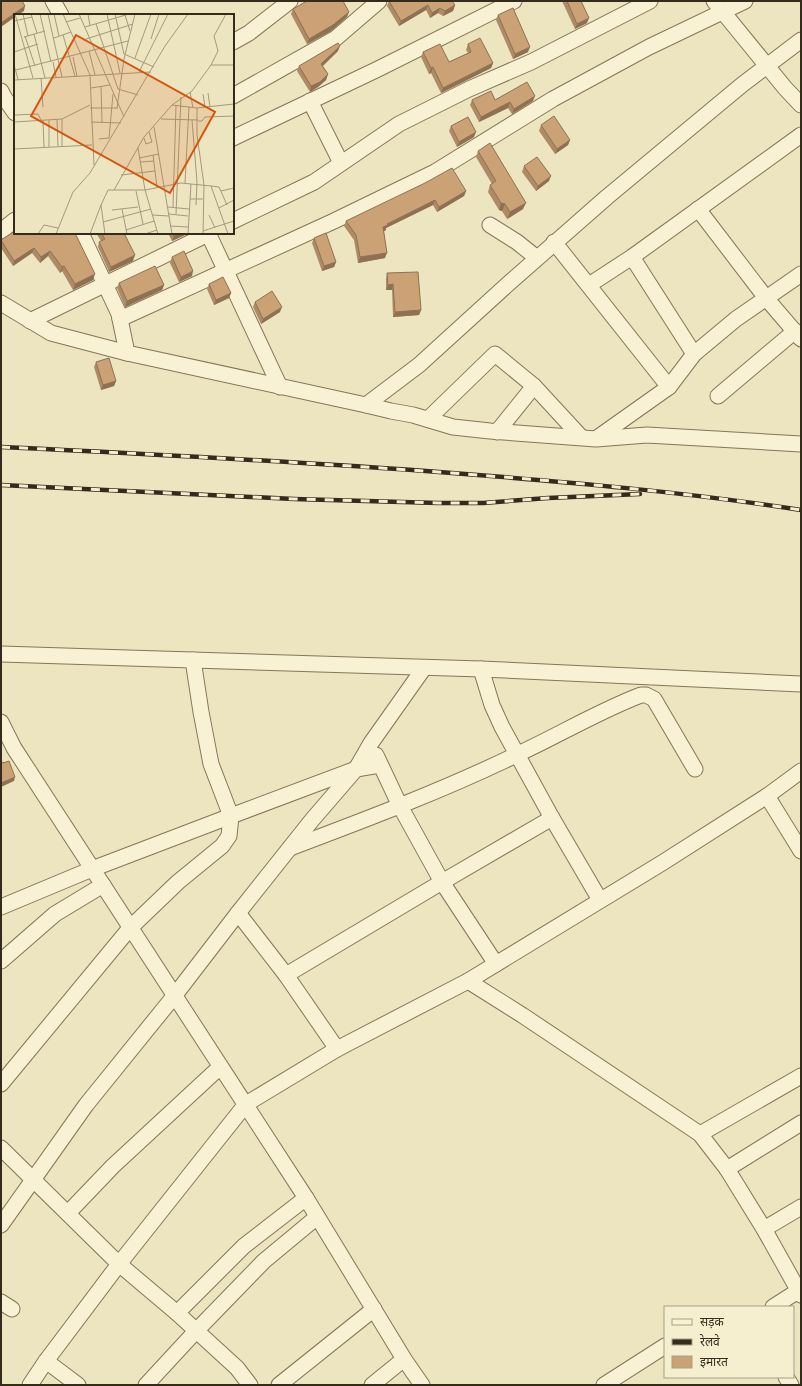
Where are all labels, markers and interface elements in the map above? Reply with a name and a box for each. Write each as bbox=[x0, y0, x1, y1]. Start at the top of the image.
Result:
inset map bbox=[14, 14, 234, 234]
legend bbox=[664, 1306, 794, 1378]
text: सड़क bbox=[700, 1312, 725, 1330]
text: रेलवे bbox=[700, 1332, 720, 1350]
text: इमारत bbox=[700, 1352, 729, 1370]

